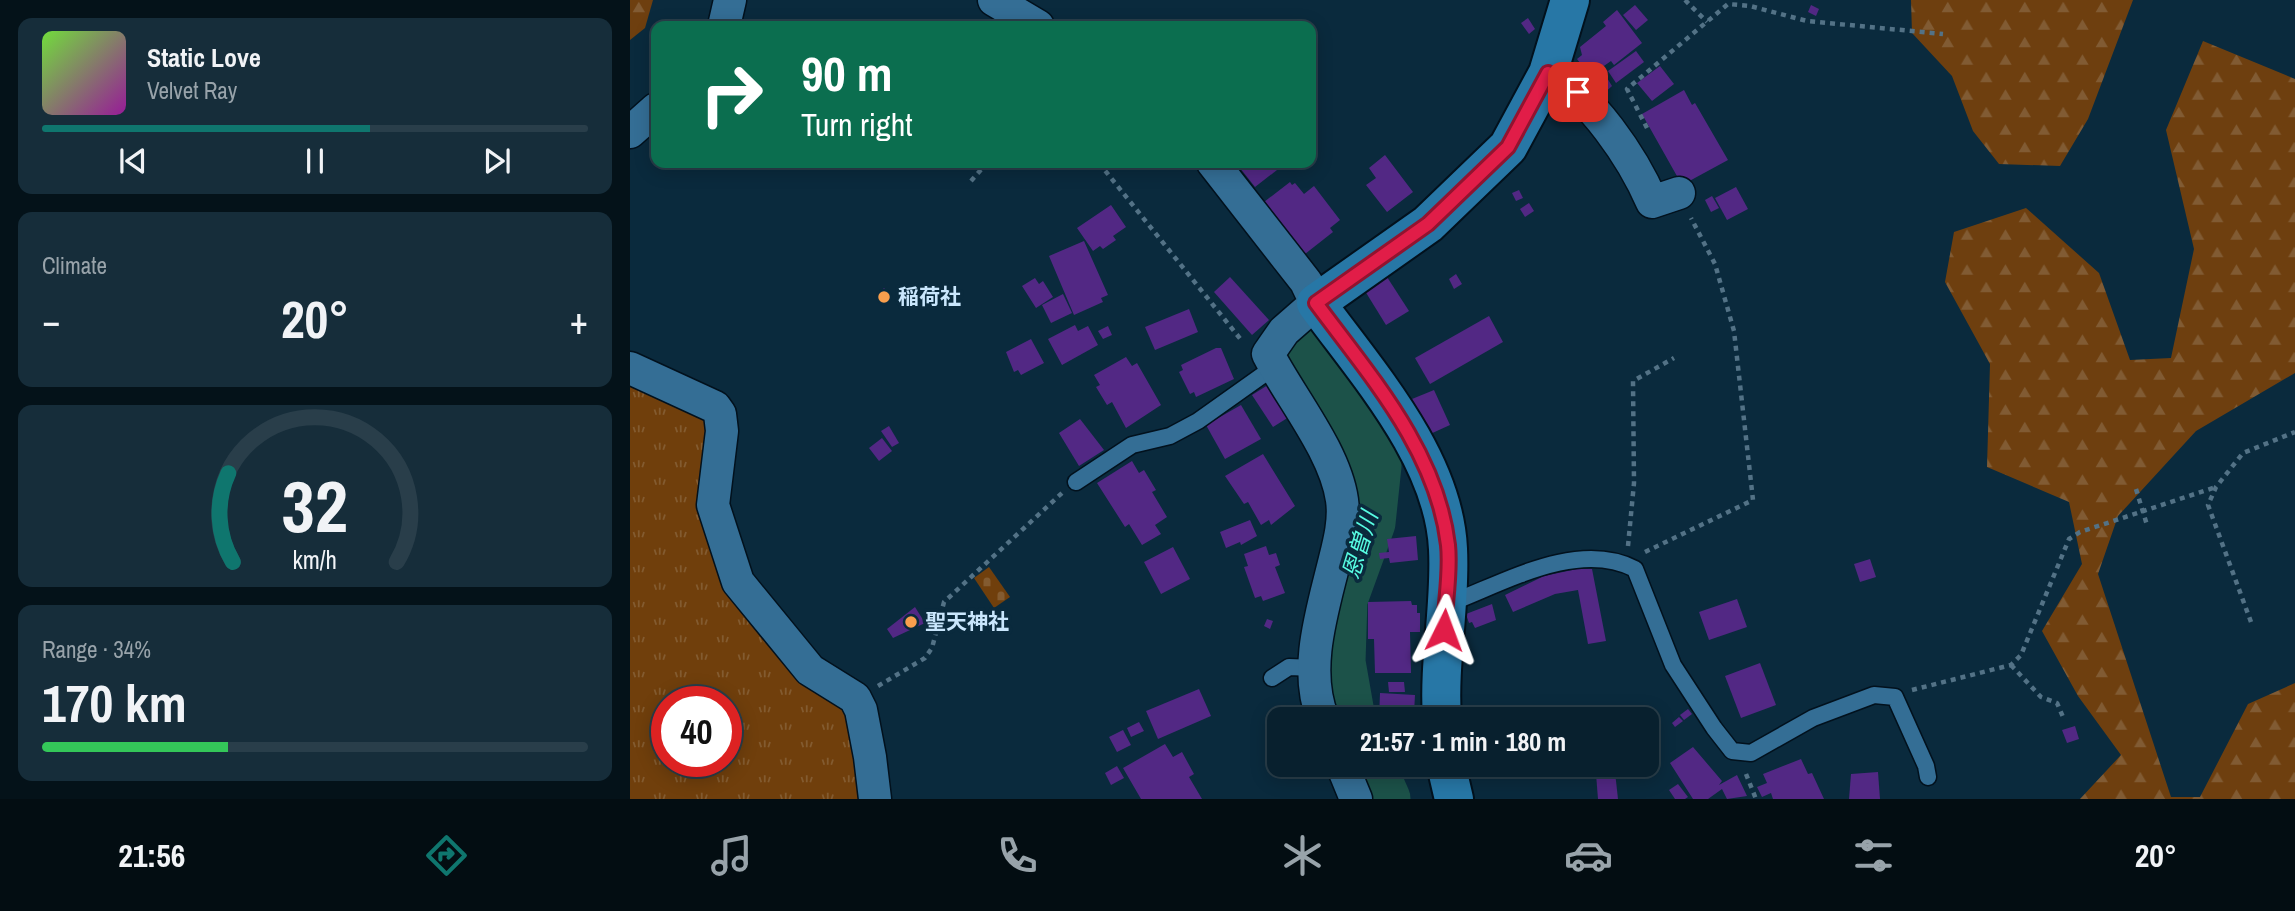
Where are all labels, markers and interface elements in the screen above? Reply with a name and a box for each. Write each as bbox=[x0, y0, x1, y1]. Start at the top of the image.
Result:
text: Static Love bbox=[147, 40, 261, 75]
text: 90 m bbox=[801, 40, 893, 106]
icon: right bbox=[686, 49, 777, 140]
pin bbox=[1548, 62, 1608, 122]
icon: arrive bbox=[1559, 73, 1597, 111]
text: Velvet Ray bbox=[147, 75, 237, 106]
text: Turn right bbox=[801, 103, 913, 146]
icon: previous bbox=[114, 142, 152, 180]
icon: pause bbox=[296, 142, 334, 180]
icon: next bbox=[478, 142, 516, 180]
text: Climate bbox=[42, 250, 107, 281]
place label: 稲荷社 bbox=[898, 282, 961, 311]
text: 20° bbox=[281, 284, 349, 354]
marker: 稲荷社 bbox=[876, 289, 892, 305]
text: − bbox=[42, 295, 60, 346]
text: + bbox=[570, 295, 588, 346]
text: 32 bbox=[282, 458, 348, 556]
water label: 恩曽川 bbox=[1335, 504, 1385, 582]
text: km/h bbox=[293, 543, 337, 577]
position arrow bbox=[1407, 593, 1481, 667]
place label: 聖天神社 bbox=[925, 607, 1009, 636]
marker: 聖天神社 bbox=[903, 614, 919, 630]
text: Range · 34% bbox=[42, 634, 151, 665]
text: 170 km bbox=[42, 668, 187, 738]
speed limit sign: 40 bbox=[651, 686, 742, 777]
text: 21:57 · 1 min · 180 m bbox=[1360, 724, 1566, 759]
icon: directions bbox=[422, 831, 471, 880]
icon: music bbox=[707, 831, 756, 880]
icon: phone bbox=[993, 831, 1042, 880]
icon: climate bbox=[1278, 831, 1327, 880]
icon: car bbox=[1564, 831, 1613, 880]
icon: filters bbox=[1849, 831, 1898, 880]
text: 21:56 bbox=[118, 834, 185, 877]
text: 20° bbox=[2135, 834, 2177, 877]

